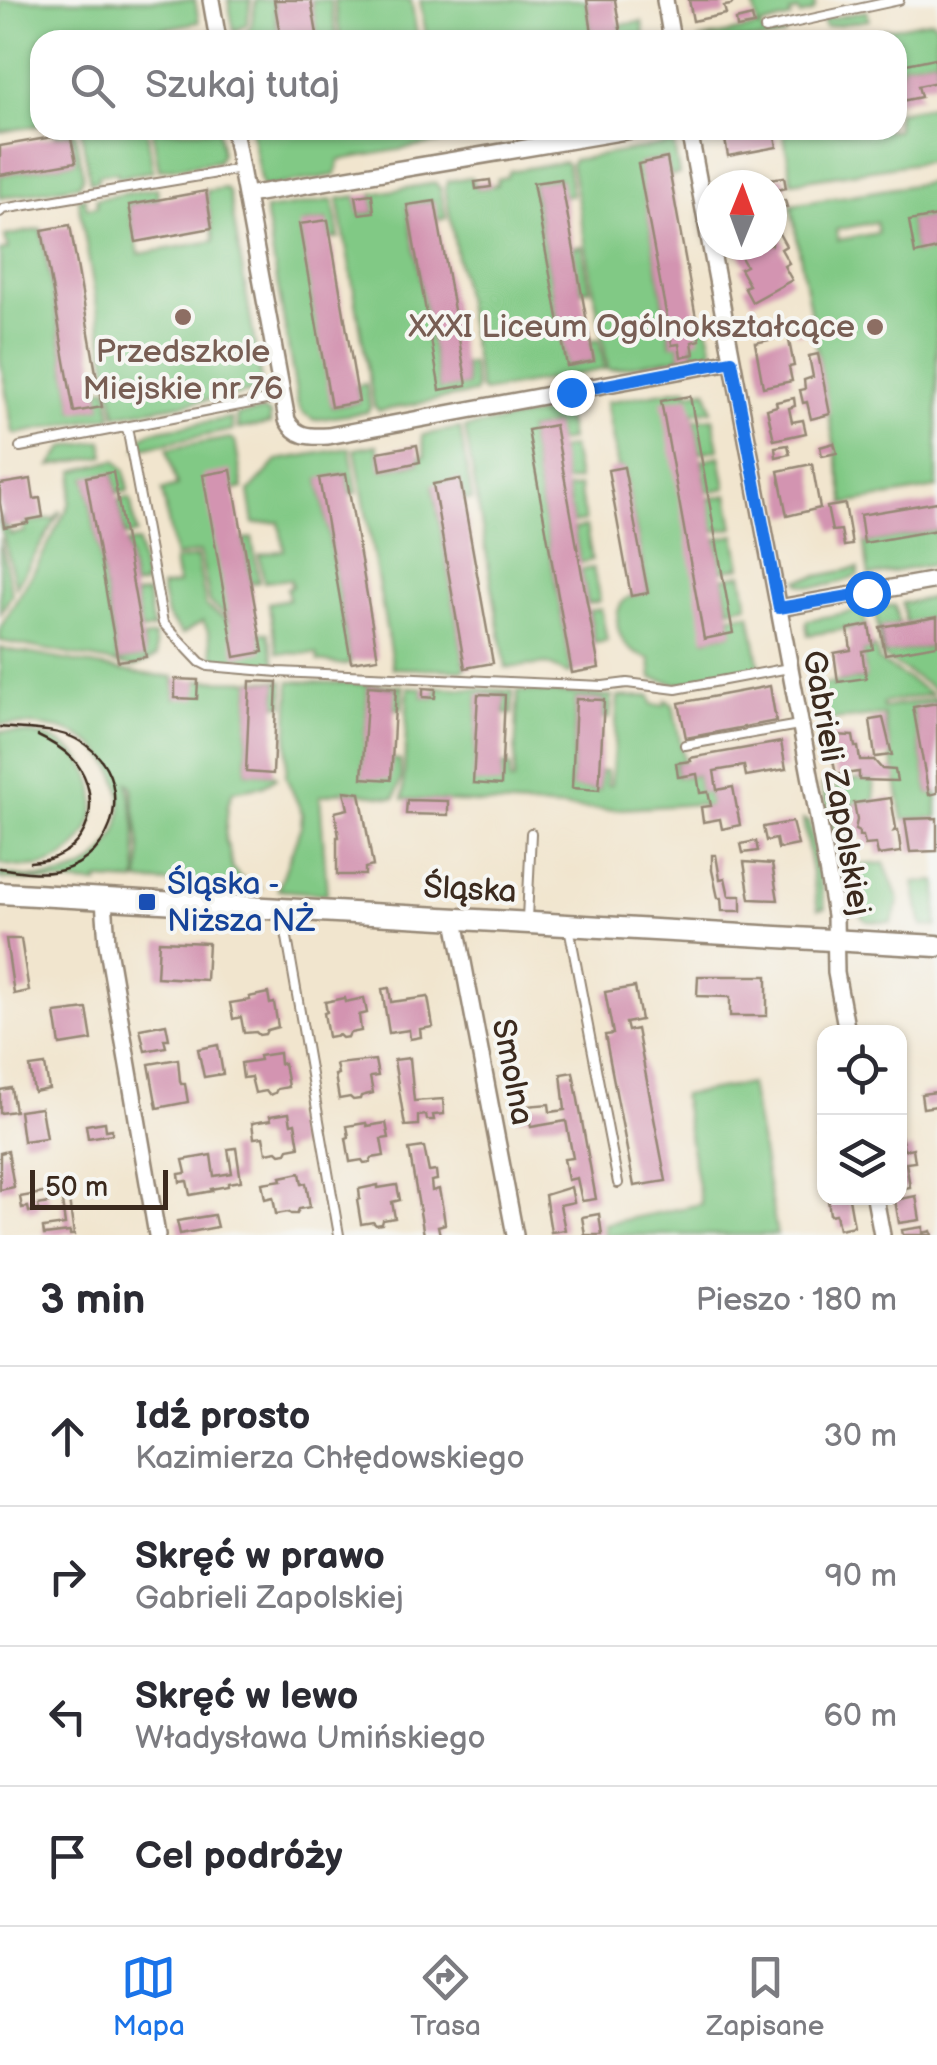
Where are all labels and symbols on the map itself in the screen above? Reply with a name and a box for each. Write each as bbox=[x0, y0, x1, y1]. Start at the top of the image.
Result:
north arrow bbox=[697, 170, 787, 260]
marker: Przedszkole Miejskie nr 76 bbox=[172, 306, 194, 328]
place label: XXXI Liceum Ogólnokształcące bbox=[407, 308, 855, 347]
marker: XXXI Liceum Ogólnokształcące bbox=[864, 316, 886, 338]
place label: Przedszkole Miejskie nr 76 bbox=[83, 333, 284, 409]
route end bbox=[549, 370, 595, 416]
route start bbox=[845, 571, 891, 617]
street label: Gabrieli Zapolskiej bbox=[793, 647, 879, 919]
place label: Śląska - Niższa NŻ bbox=[167, 864, 315, 941]
street label: Śląska bbox=[422, 867, 518, 912]
marker: Śląska - Niższa NŻ bbox=[136, 891, 158, 913]
street label: Smolna bbox=[483, 1016, 541, 1128]
scale bar bbox=[30, 1165, 168, 1210]

